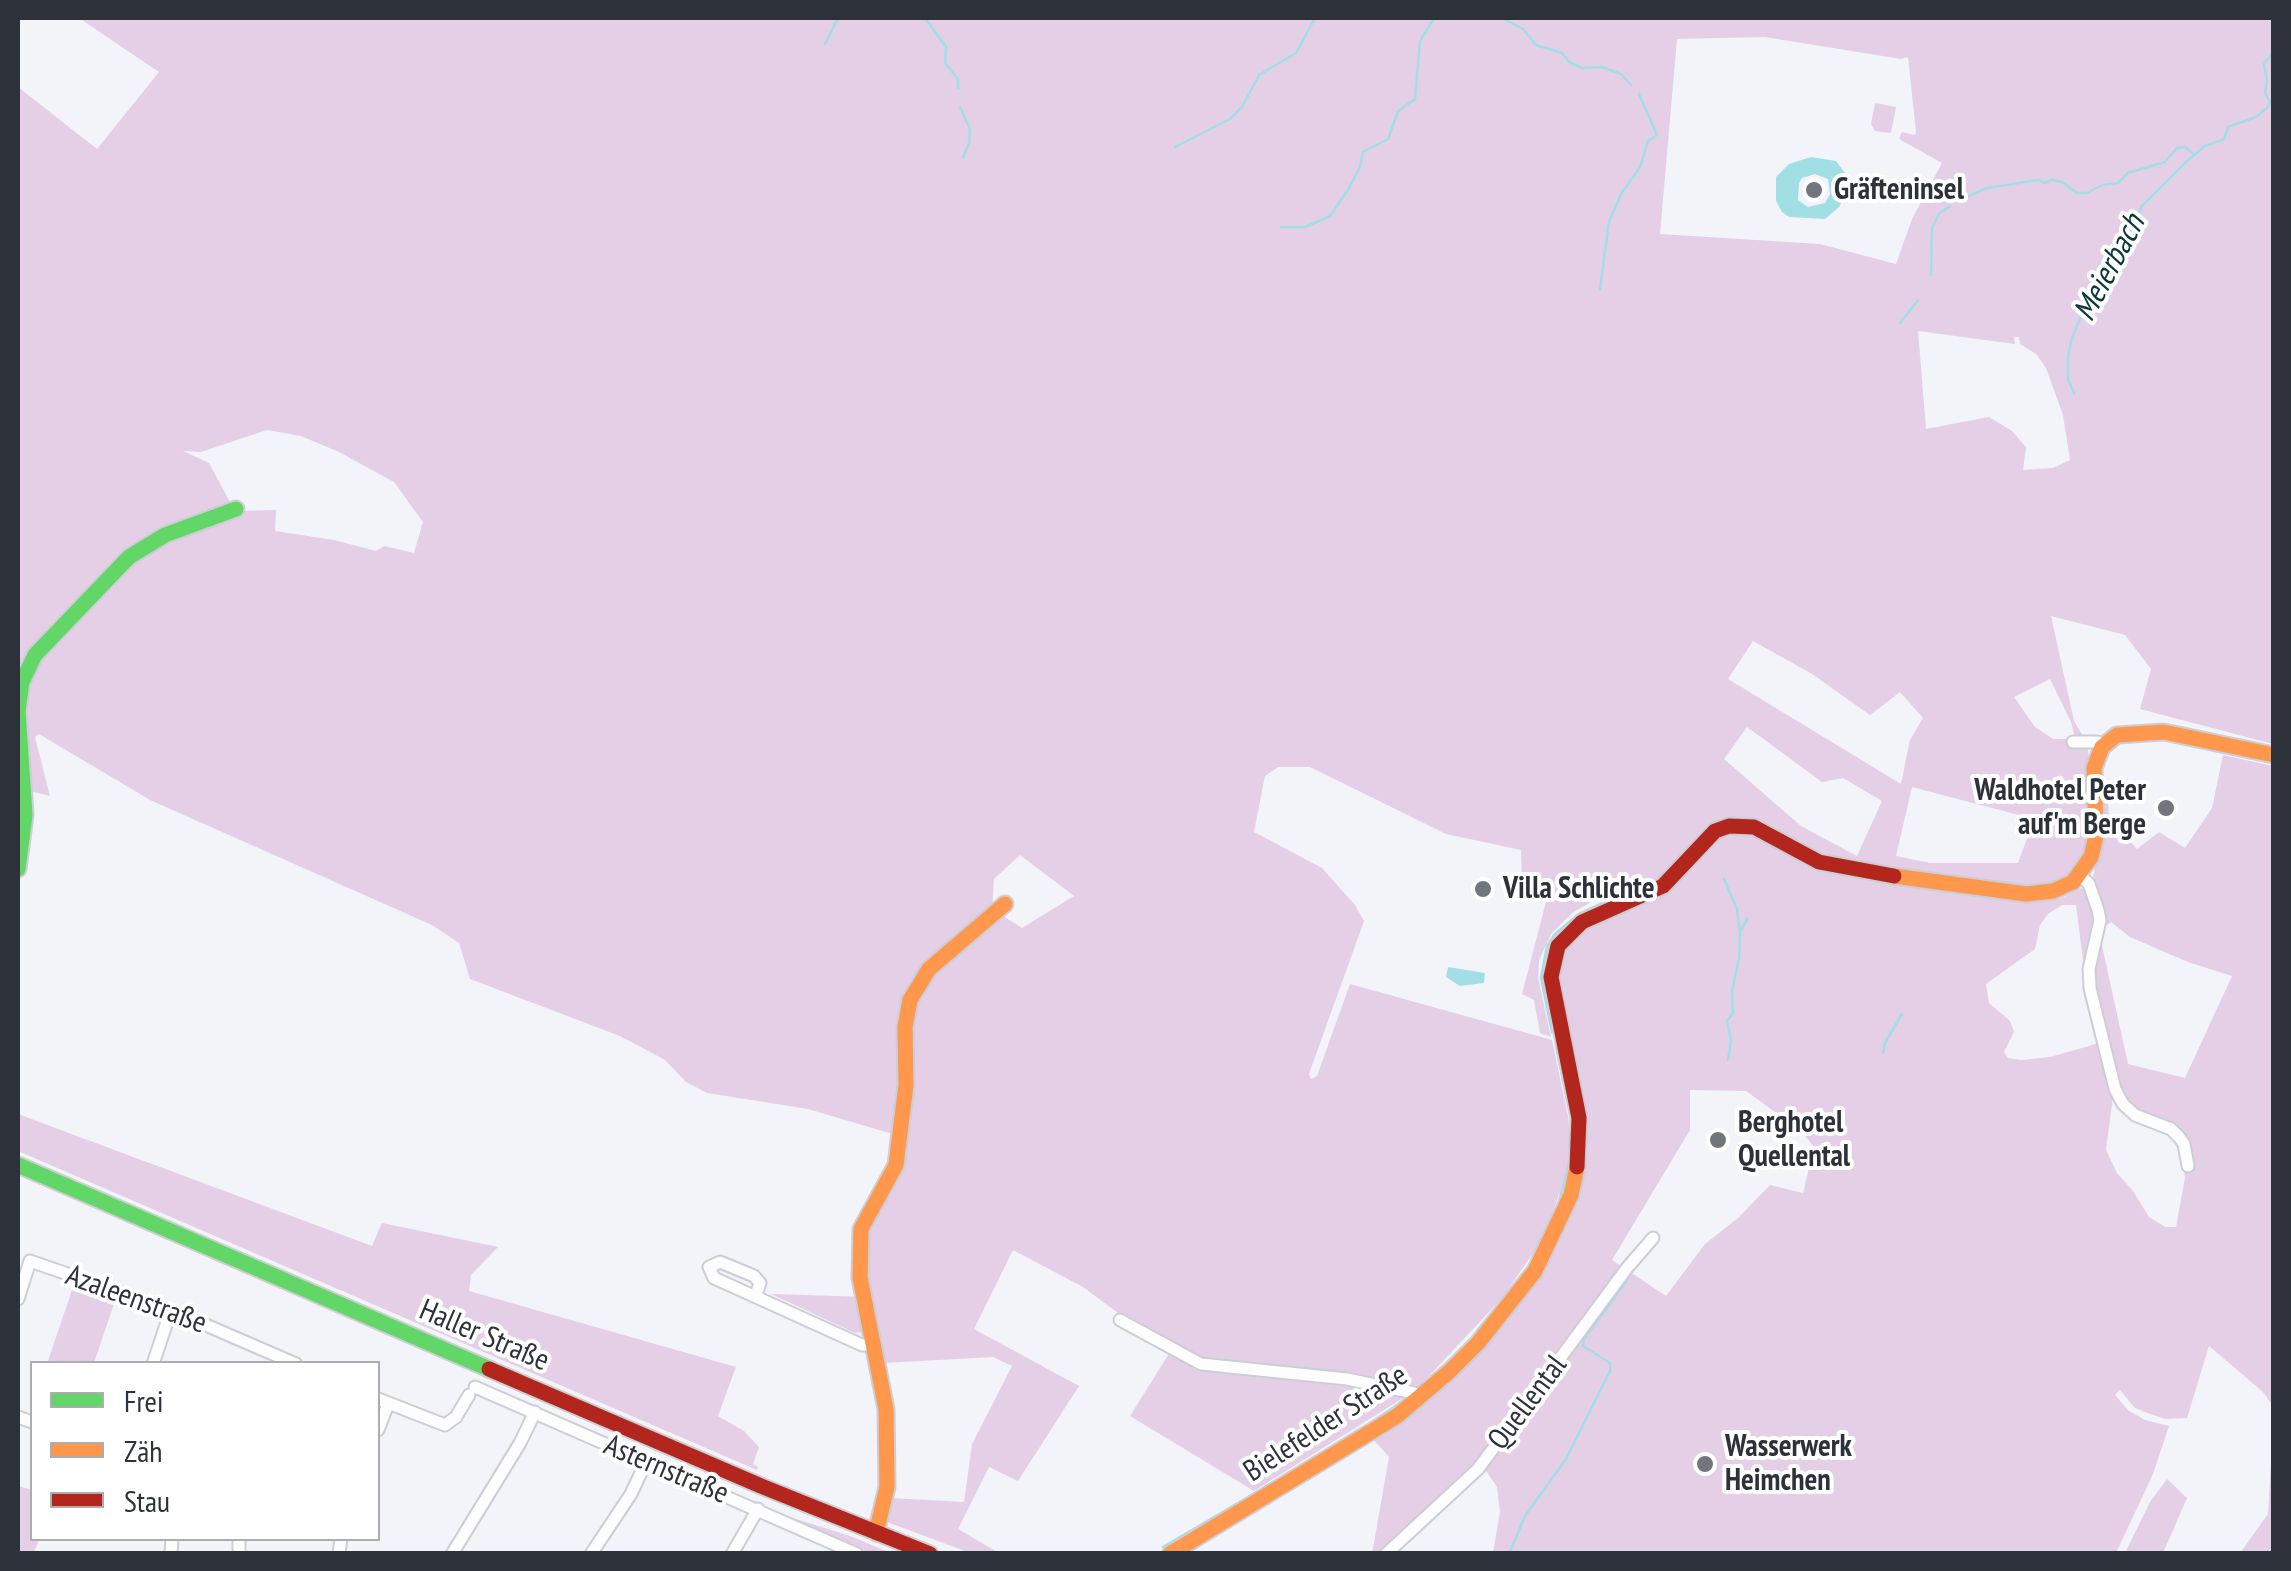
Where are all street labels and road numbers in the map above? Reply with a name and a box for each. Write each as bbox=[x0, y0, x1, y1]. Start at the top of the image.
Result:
street label: Azaleenstraße bbox=[61, 1258, 211, 1342]
street label: Haller Straße bbox=[414, 1293, 554, 1379]
street label: Quellental bbox=[1481, 1349, 1575, 1457]
street label: Bielefelder Straße bbox=[1238, 1358, 1414, 1490]
street label: Asternstraße bbox=[598, 1428, 734, 1512]

